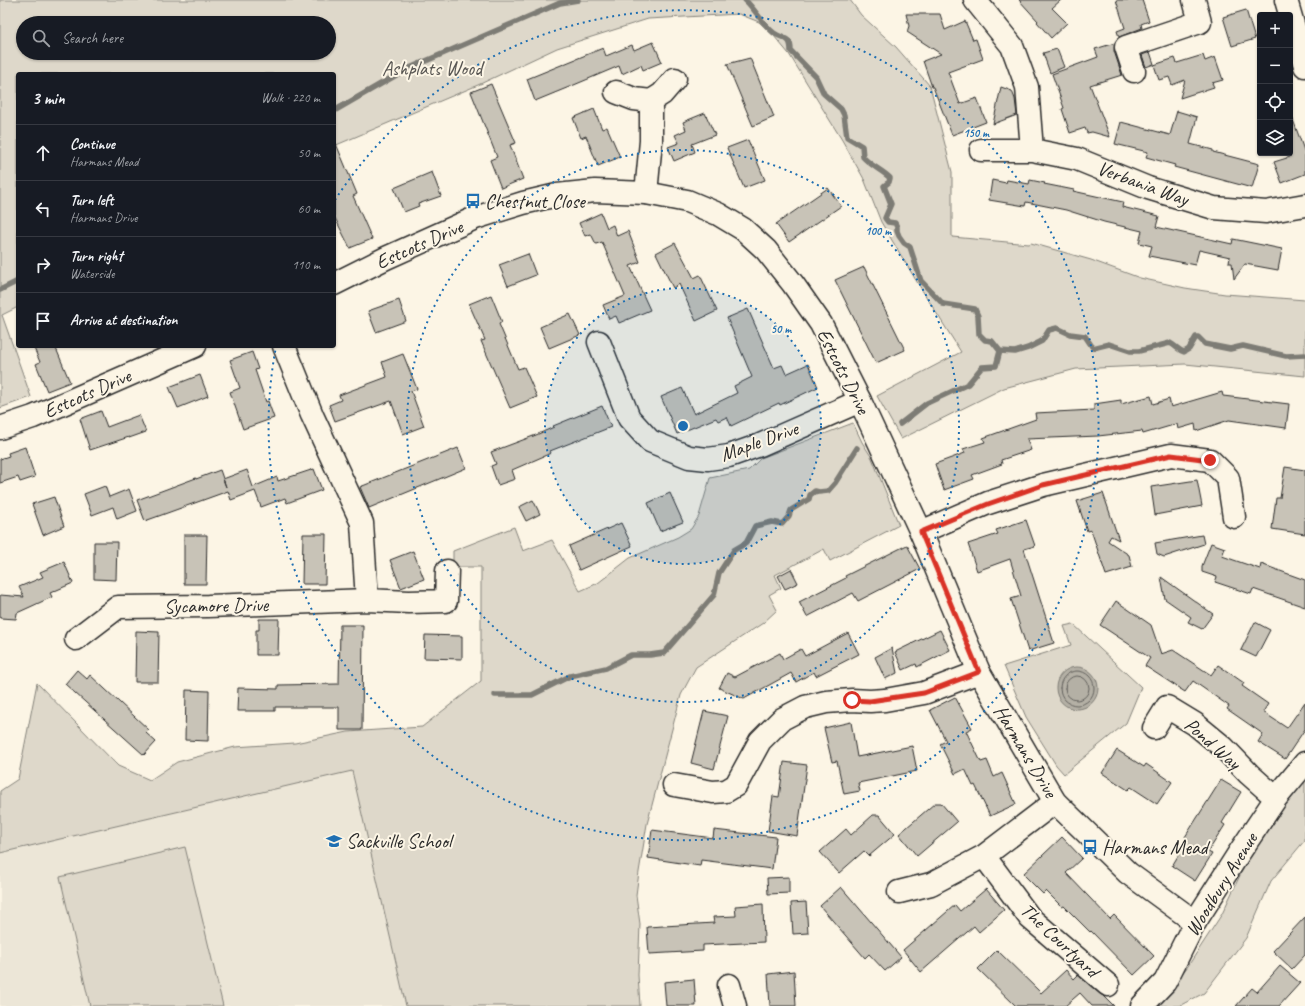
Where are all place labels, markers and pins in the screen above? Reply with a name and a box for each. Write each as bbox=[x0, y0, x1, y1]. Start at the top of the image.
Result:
place label: Chestnut Close bbox=[485, 189, 586, 214]
bus stop icon: Chestnut Close bbox=[464, 192, 482, 210]
centre of rings bbox=[676, 419, 690, 433]
place label: Sackville School bbox=[346, 829, 455, 854]
school or university icon: Sackville School bbox=[325, 832, 343, 850]
place label: Harmans Mead bbox=[1102, 835, 1211, 860]
bus stop icon: Harmans Mead bbox=[1081, 838, 1099, 856]

